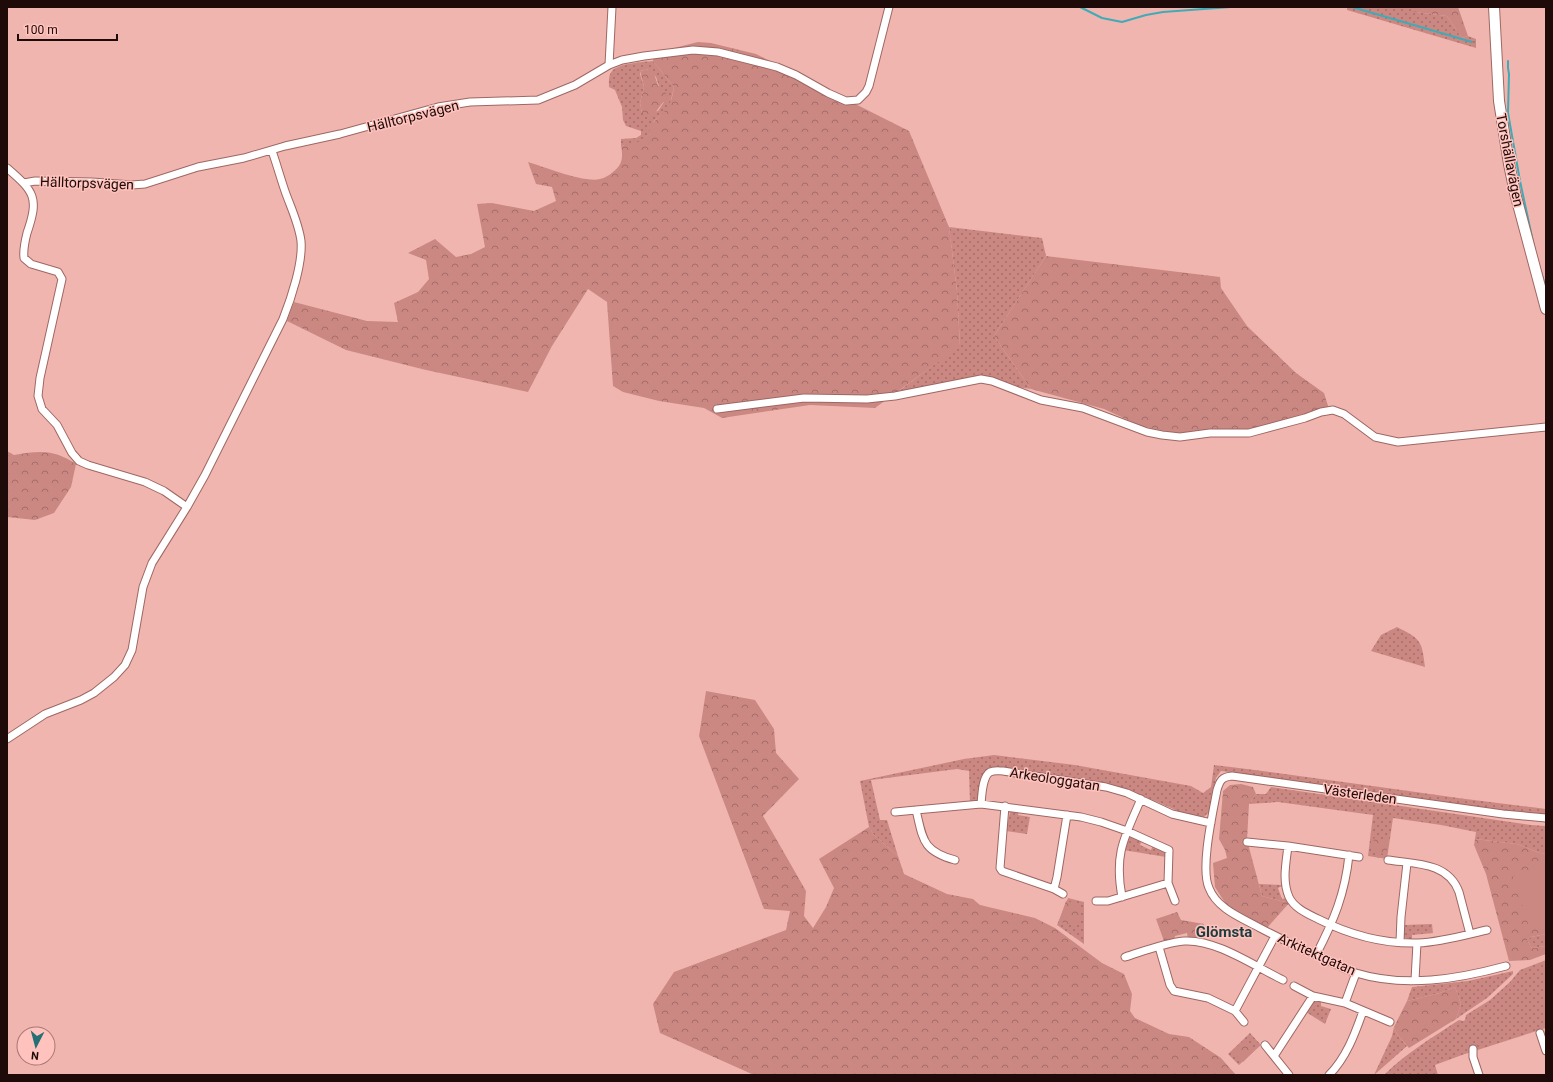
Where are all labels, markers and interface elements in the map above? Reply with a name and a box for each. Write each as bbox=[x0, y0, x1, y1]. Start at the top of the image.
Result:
scale bar bbox=[18, 16, 117, 42]
text: 100 m bbox=[24, 23, 58, 37]
street label: Hälltorpsvägen bbox=[365, 97, 461, 135]
street label: Torshällavägen bbox=[1493, 112, 1527, 208]
street label: Hälltorpsvägen bbox=[40, 173, 134, 193]
street label: Arkeologgatan bbox=[1009, 764, 1101, 794]
street label: Västerleden bbox=[1322, 781, 1398, 807]
district label: Glömsta bbox=[1196, 923, 1252, 941]
street label: Arkitektgatan bbox=[1276, 930, 1358, 978]
north arrow bbox=[16, 1026, 56, 1066]
text: N bbox=[30, 1049, 40, 1062]

